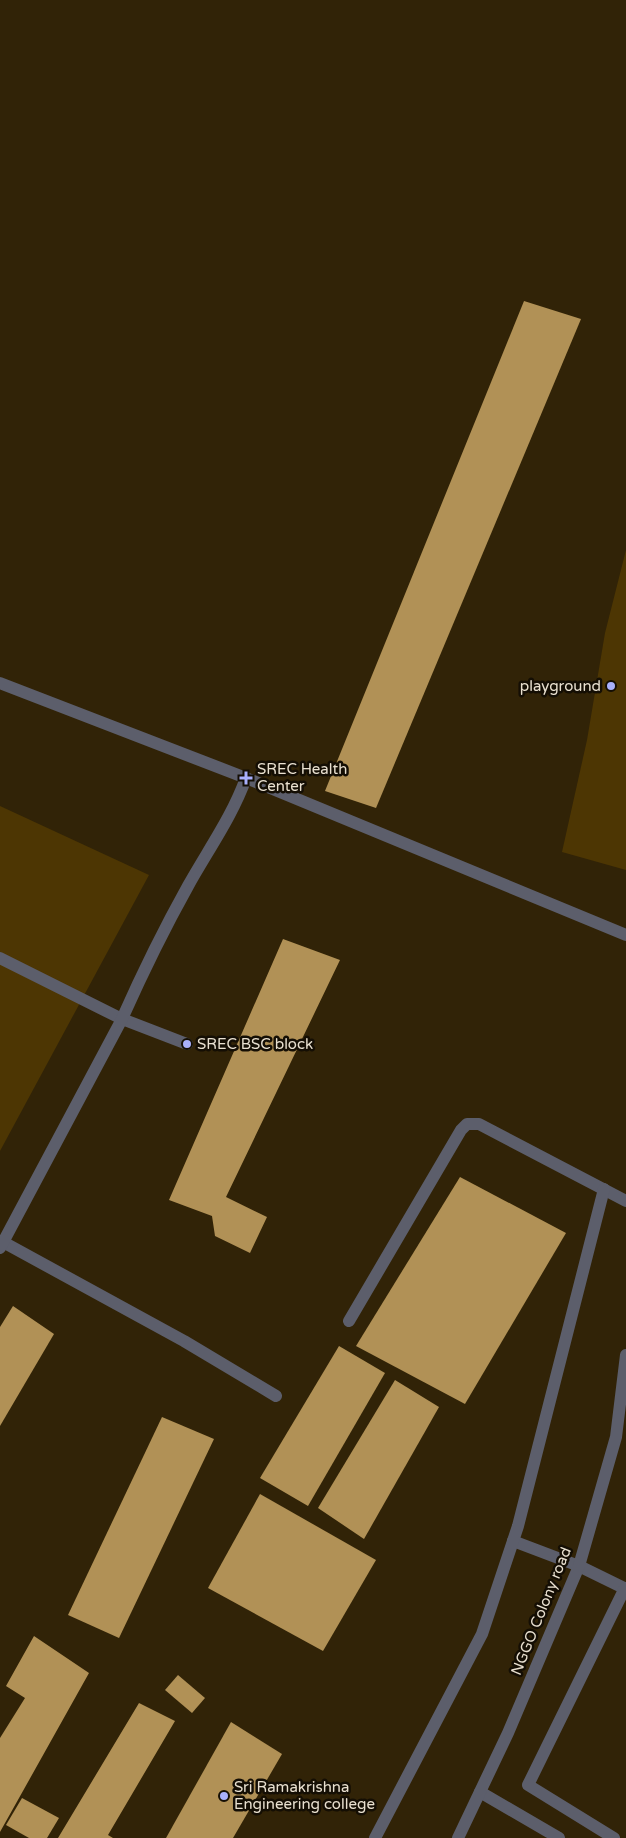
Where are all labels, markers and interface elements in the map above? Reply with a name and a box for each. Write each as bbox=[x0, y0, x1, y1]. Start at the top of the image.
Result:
place label: playground bbox=[520, 677, 601, 695]
marker: playground bbox=[605, 680, 617, 692]
place label: SREC Health Center bbox=[257, 760, 347, 795]
marker: SREC Health Center bbox=[239, 771, 253, 785]
place label: SREC BSC block bbox=[197, 1035, 313, 1053]
marker: SREC BSC block bbox=[181, 1038, 193, 1050]
street label: NGGO Colony road bbox=[507, 1544, 575, 1678]
place label: Sri Ramakrishna Engineering college bbox=[234, 1778, 375, 1813]
marker: Sri Ramakrishna Engineering college bbox=[218, 1790, 230, 1802]

